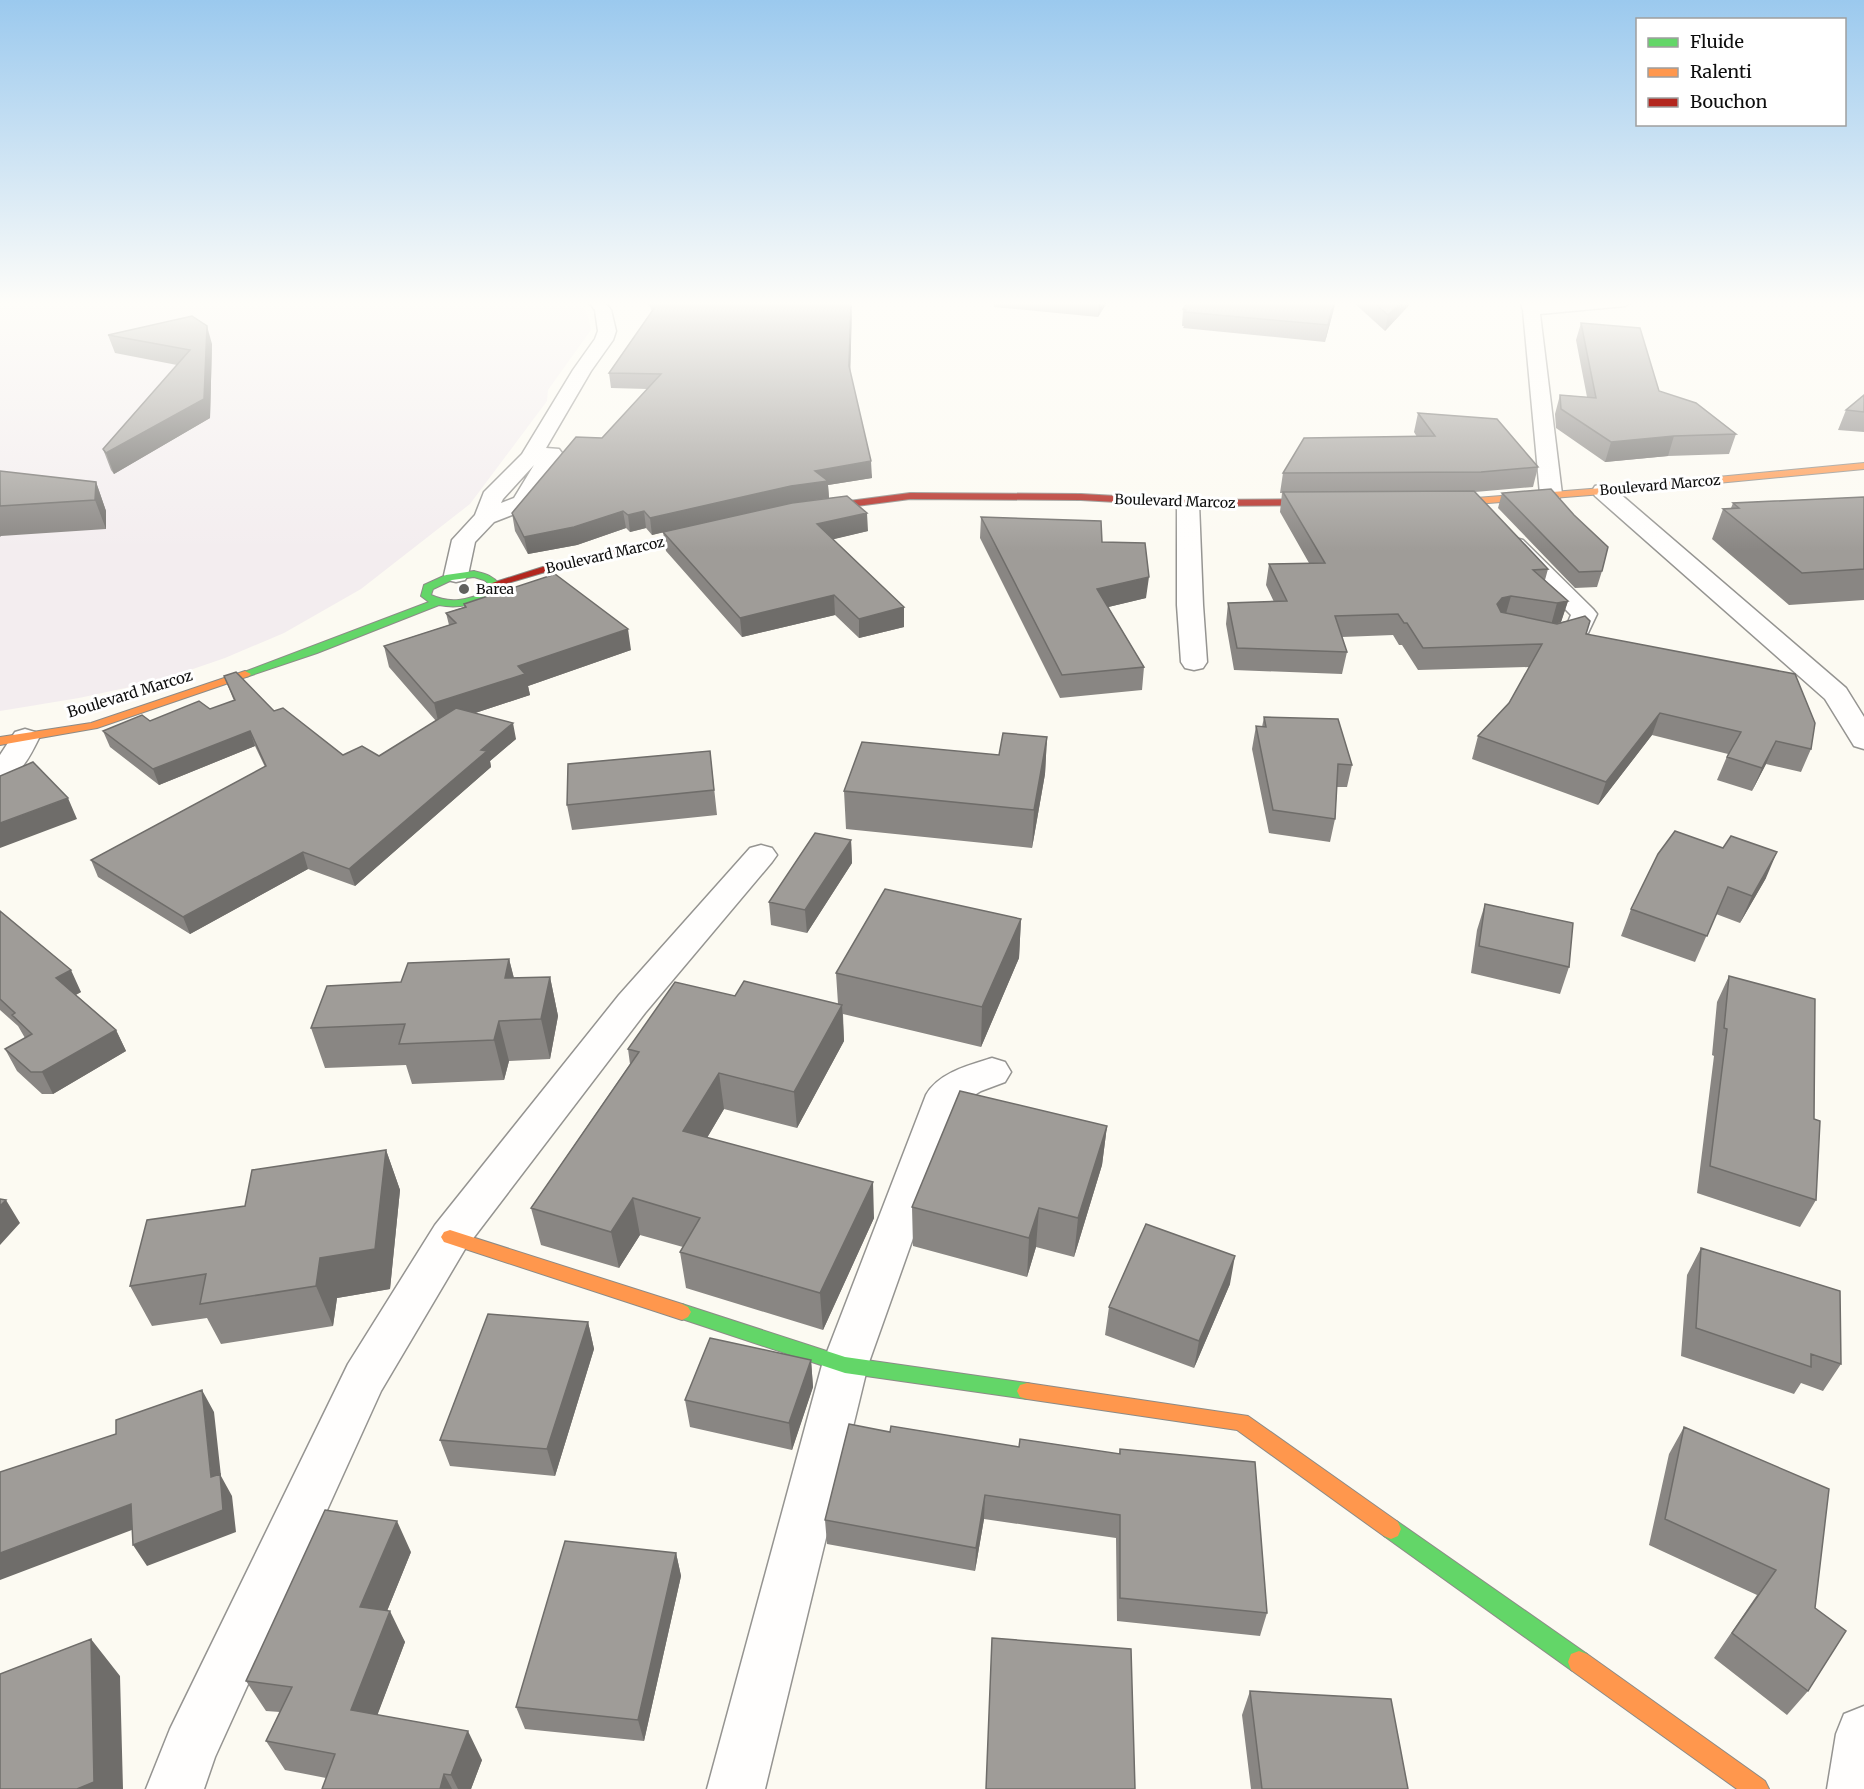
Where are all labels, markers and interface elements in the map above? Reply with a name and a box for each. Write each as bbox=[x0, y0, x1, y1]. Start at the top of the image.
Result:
legend bbox=[1636, 18, 1846, 126]
text: Fluide bbox=[1690, 30, 1744, 53]
text: Ralenti bbox=[1690, 60, 1752, 83]
text: Bouchon bbox=[1690, 90, 1767, 113]
street label: Boulevard Marcoz bbox=[1599, 471, 1722, 499]
street label: Boulevard Marcoz bbox=[1114, 490, 1236, 512]
street label: Boulevard Marcoz bbox=[544, 533, 666, 577]
place label: Barea bbox=[476, 580, 515, 598]
marker: Barea bbox=[457, 582, 471, 596]
street label: Boulevard Marcoz bbox=[65, 665, 195, 722]

